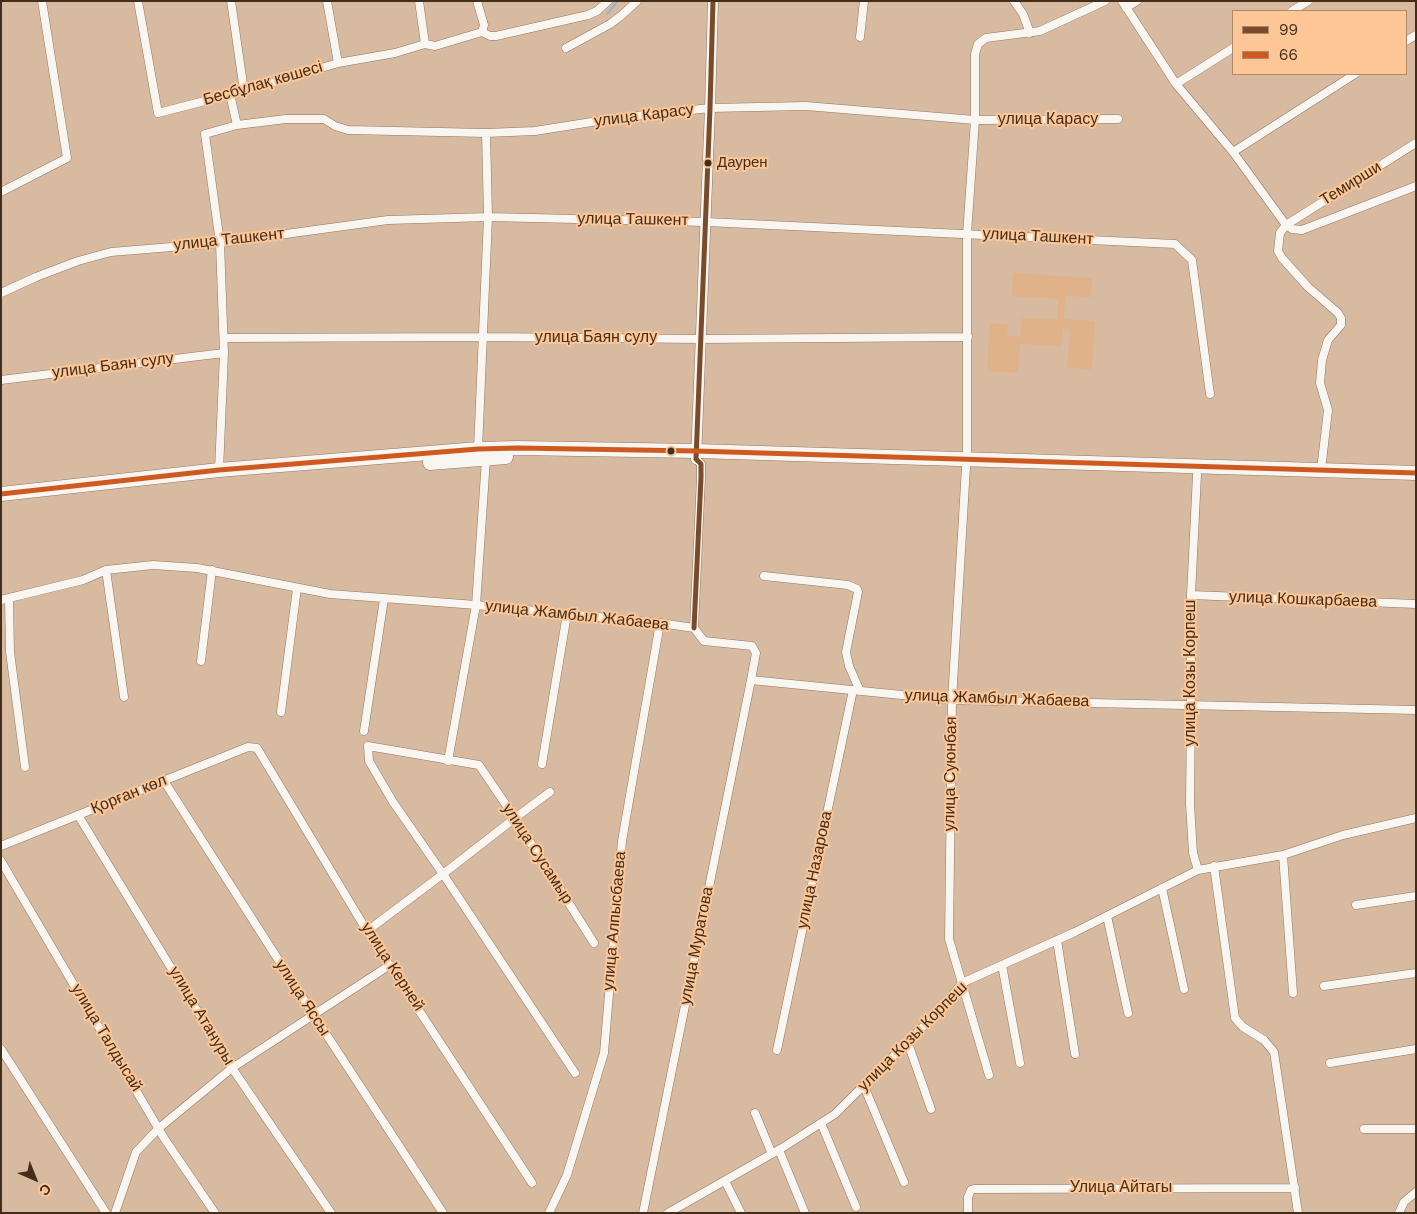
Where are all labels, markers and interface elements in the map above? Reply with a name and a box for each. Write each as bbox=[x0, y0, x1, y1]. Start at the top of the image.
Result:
legend bbox=[1232, 10, 1407, 75]
text: 99 bbox=[1279, 20, 1298, 40]
text: 66 bbox=[1279, 45, 1298, 65]
street label: Бесбұлақ көшесі bbox=[201, 58, 325, 110]
street label: улица Карасу bbox=[593, 100, 695, 132]
street label: улица Карасу bbox=[998, 110, 1098, 130]
place label: Даурен bbox=[717, 154, 768, 172]
marker: Даурен bbox=[703, 158, 713, 168]
street label: Темирши bbox=[1317, 158, 1385, 210]
street label: улица Ташкент bbox=[577, 209, 689, 231]
street label: улица Ташкент bbox=[173, 225, 285, 255]
street label: улица Ташкент bbox=[982, 225, 1094, 249]
street label: улица Баян сулу bbox=[535, 328, 657, 348]
street label: улица Баян сулу bbox=[51, 349, 175, 383]
unlabelled marker bbox=[666, 446, 676, 456]
street label: улица Кошкарбаева bbox=[1229, 588, 1377, 612]
street label: улица Жамбыл Жабаева bbox=[484, 597, 670, 635]
street label: улица Козы Корпеш bbox=[1181, 600, 1201, 746]
street label: улица Жамбыл Жабаева bbox=[904, 686, 1090, 712]
street label: улица Суюнбая bbox=[940, 716, 962, 832]
street label: Қорған көл bbox=[88, 771, 170, 819]
street label: улица Сусамыр bbox=[497, 800, 577, 908]
street label: улица Назарова bbox=[793, 809, 837, 931]
street label: улица Алпысбаева bbox=[599, 850, 631, 992]
street label: улица Муратова bbox=[676, 885, 718, 1007]
street label: улица Керней bbox=[356, 919, 428, 1015]
street label: улица Яссы bbox=[270, 956, 334, 1040]
street label: улица Атануры bbox=[164, 963, 238, 1069]
street label: улица Козы Корпеш bbox=[854, 978, 972, 1096]
street label: улица Талдысай bbox=[66, 981, 146, 1095]
north arrow bbox=[10, 1154, 60, 1204]
street label: Улица Айтагы bbox=[1070, 1178, 1172, 1198]
text: С bbox=[36, 1180, 55, 1200]

